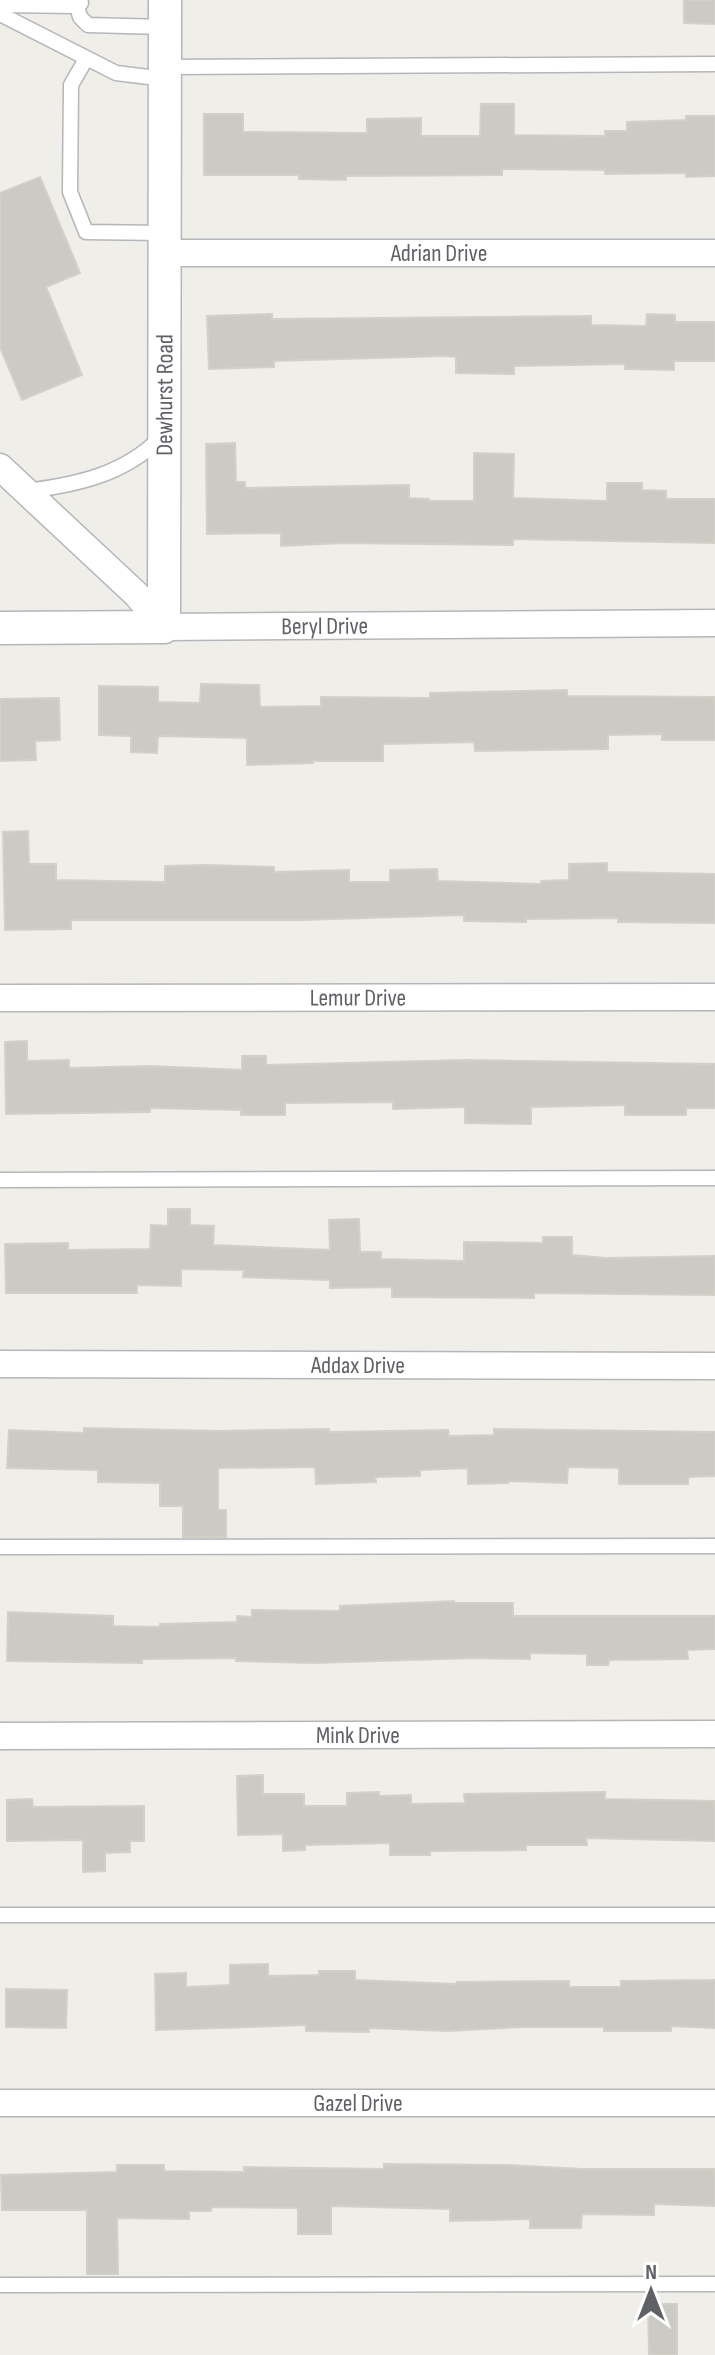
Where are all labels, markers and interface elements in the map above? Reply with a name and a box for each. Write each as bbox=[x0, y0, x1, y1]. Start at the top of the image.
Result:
street label: Adrian Drive bbox=[390, 239, 487, 268]
street label: Dewhurst Road bbox=[150, 334, 179, 456]
street label: Beryl Drive bbox=[281, 611, 368, 641]
street label: Lemur Drive bbox=[310, 983, 406, 1012]
street label: Addax Drive bbox=[310, 1350, 405, 1380]
street label: Mink Drive bbox=[316, 1720, 400, 1750]
street label: Gazel Drive bbox=[313, 2089, 403, 2118]
north arrow bbox=[611, 2251, 691, 2331]
text: N bbox=[645, 2259, 657, 2286]

